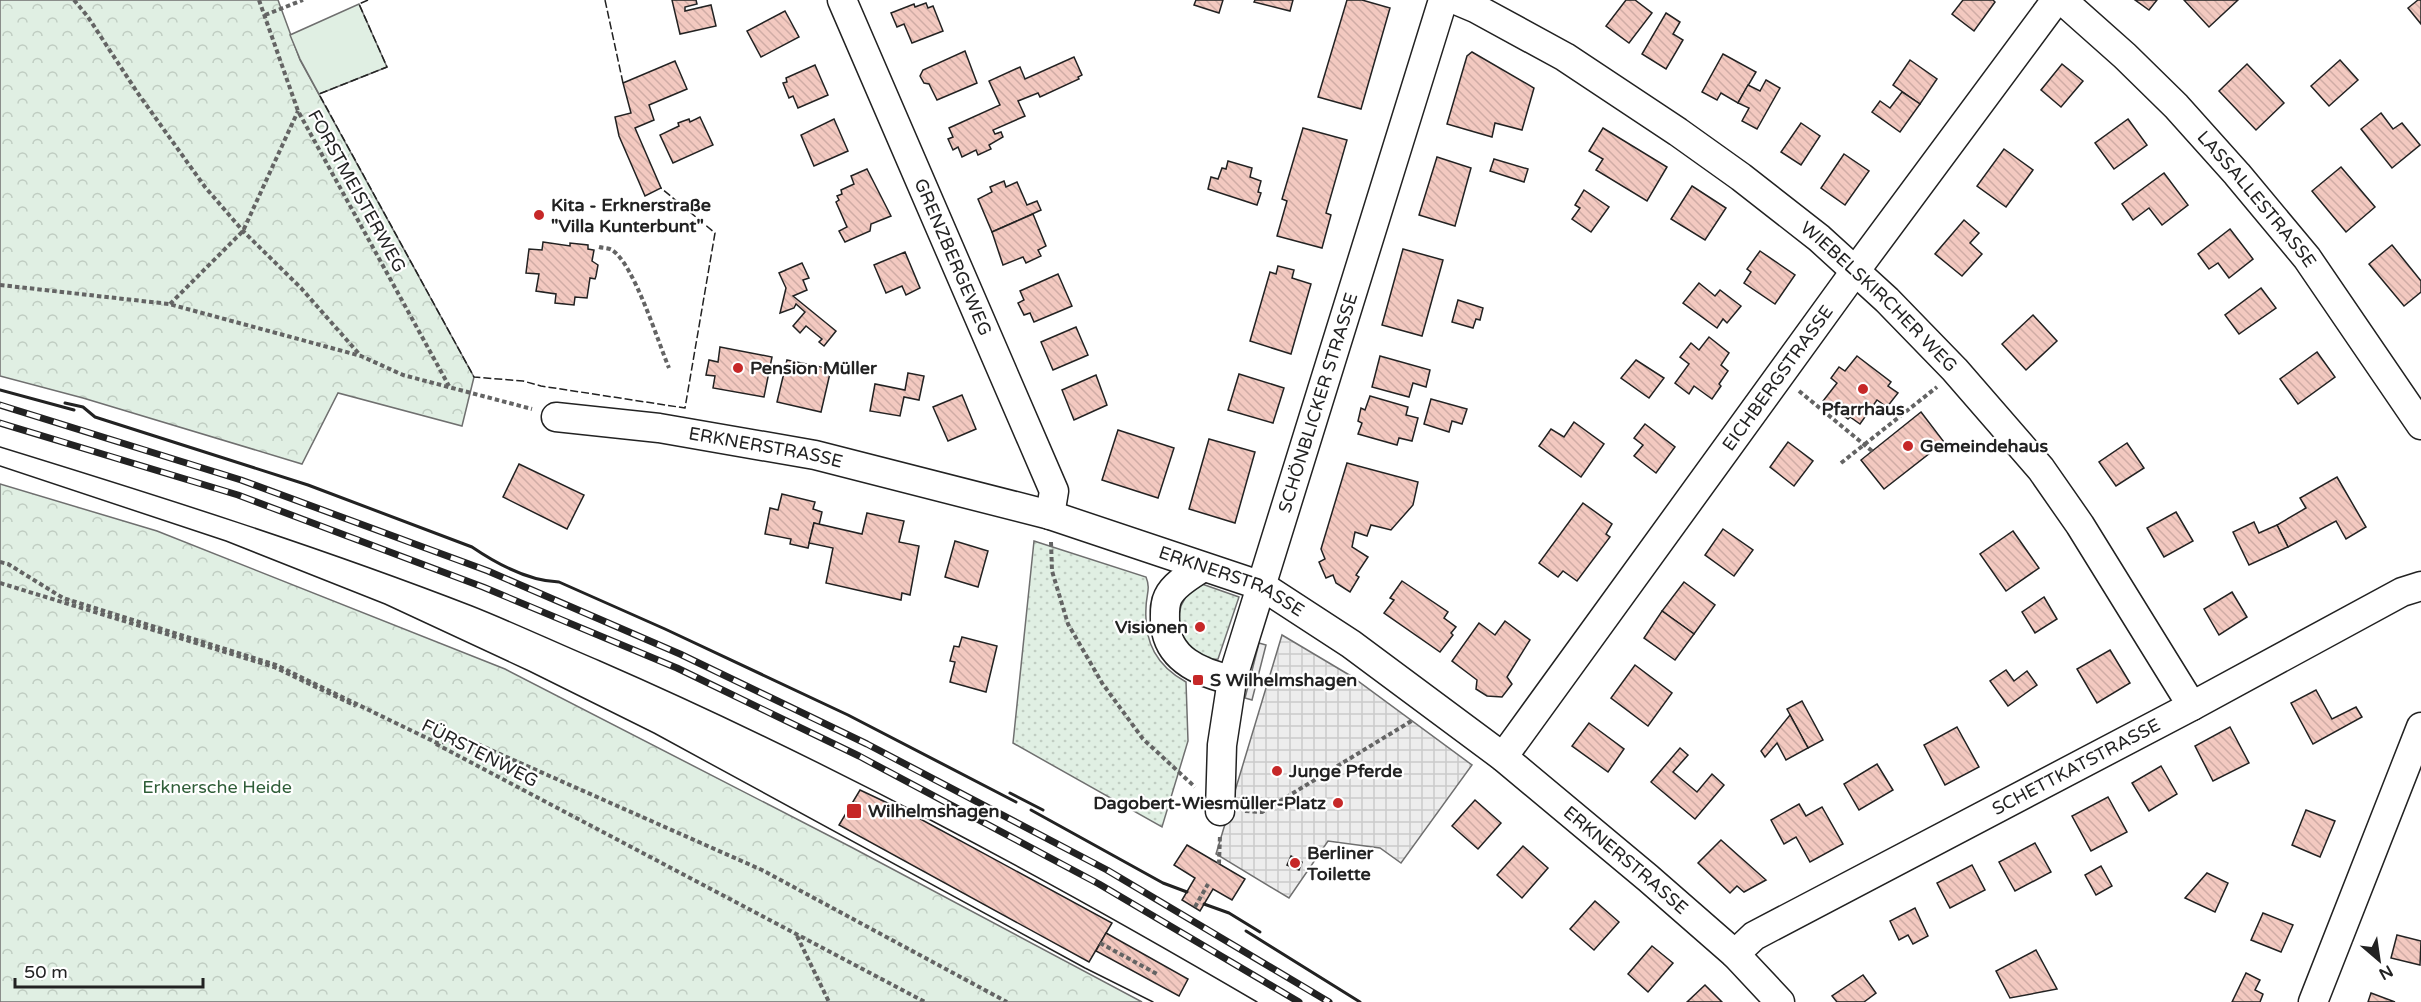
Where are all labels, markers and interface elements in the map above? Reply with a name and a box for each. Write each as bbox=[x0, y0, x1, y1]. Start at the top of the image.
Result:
street label: FORSTMEISTERWEG bbox=[303, 106, 411, 276]
street label: LASSALLESTRASSE bbox=[2192, 126, 2321, 272]
street label: GRENZBERGEWEG bbox=[909, 175, 997, 339]
place label: Kita - Erknerstraße "Villa Kunterbunt" bbox=[551, 194, 711, 237]
marker: Kita - Erknerstraße "Villa Kunterbunt" bbox=[532, 208, 546, 222]
street label: WIEBELSKIRCHER WEG bbox=[1796, 217, 1962, 377]
street label: SCHÖNBLICKER STRASSE bbox=[1274, 290, 1362, 516]
street label: EICHBERGSTRASSE bbox=[1718, 301, 1838, 455]
place label: Pension Müller bbox=[750, 357, 878, 379]
marker: Pension Müller bbox=[731, 361, 745, 375]
marker: Pfarrhaus bbox=[1856, 382, 1870, 396]
place label: Pfarrhaus bbox=[1821, 398, 1905, 420]
street label: ERKNERSTRASSE bbox=[687, 422, 845, 473]
place label: Gemeindehaus bbox=[1920, 435, 2048, 457]
marker: Gemeindehaus bbox=[1901, 439, 1915, 453]
street label: ERKNERSTRASSE bbox=[1156, 541, 1308, 622]
place label: Visionen bbox=[1115, 616, 1188, 638]
marker: Visionen bbox=[1193, 620, 1207, 634]
place label: S Wilhelmshagen bbox=[1210, 669, 1357, 691]
marker: S Wilhelmshagen bbox=[1191, 673, 1205, 687]
street label: FÜRSTENWEG bbox=[418, 714, 542, 792]
street label: SCHETTKATSTRASSE bbox=[1988, 714, 2164, 820]
place label: Junge Pferde bbox=[1288, 760, 1402, 782]
marker: Junge Pferde bbox=[1270, 764, 1284, 778]
park label: Erknersche Heide bbox=[142, 776, 292, 798]
place label: Dagobert-Wiesmüller-Platz bbox=[1093, 792, 1326, 814]
marker: Dagobert-Wiesmüller-Platz bbox=[1331, 796, 1345, 810]
place label: Wilhelmshagen bbox=[868, 800, 999, 822]
street label: ERKNERSTRASSE bbox=[1559, 801, 1693, 919]
marker: Wilhelmshagen bbox=[845, 802, 863, 820]
place label: Berliner Toilette bbox=[1306, 842, 1375, 885]
marker: Berliner Toilette bbox=[1288, 856, 1302, 870]
north arrow bbox=[2349, 930, 2409, 990]
scale bar bbox=[15, 951, 202, 989]
text: N bbox=[2375, 960, 2396, 984]
text: 50 m bbox=[24, 961, 68, 983]

